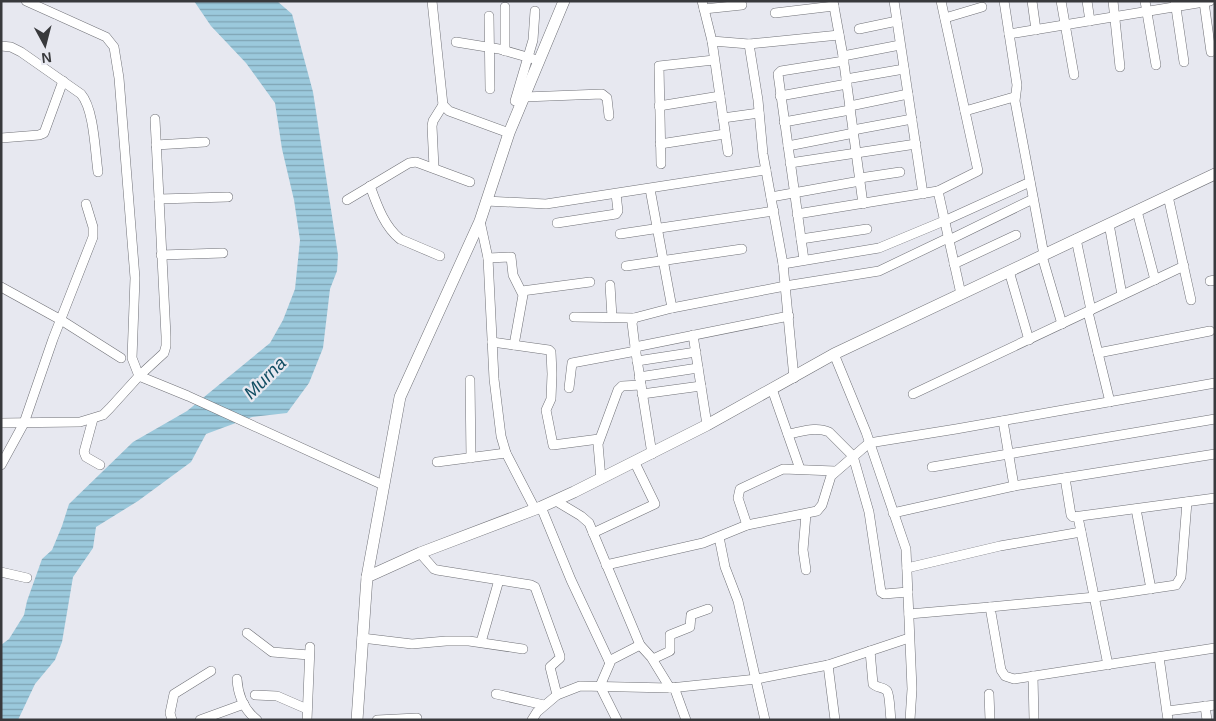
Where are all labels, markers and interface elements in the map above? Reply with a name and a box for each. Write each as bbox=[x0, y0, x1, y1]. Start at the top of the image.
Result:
north arrow bbox=[20, 20, 70, 70]
text: N bbox=[41, 49, 53, 66]
water label: Murna bbox=[240, 353, 290, 403]

